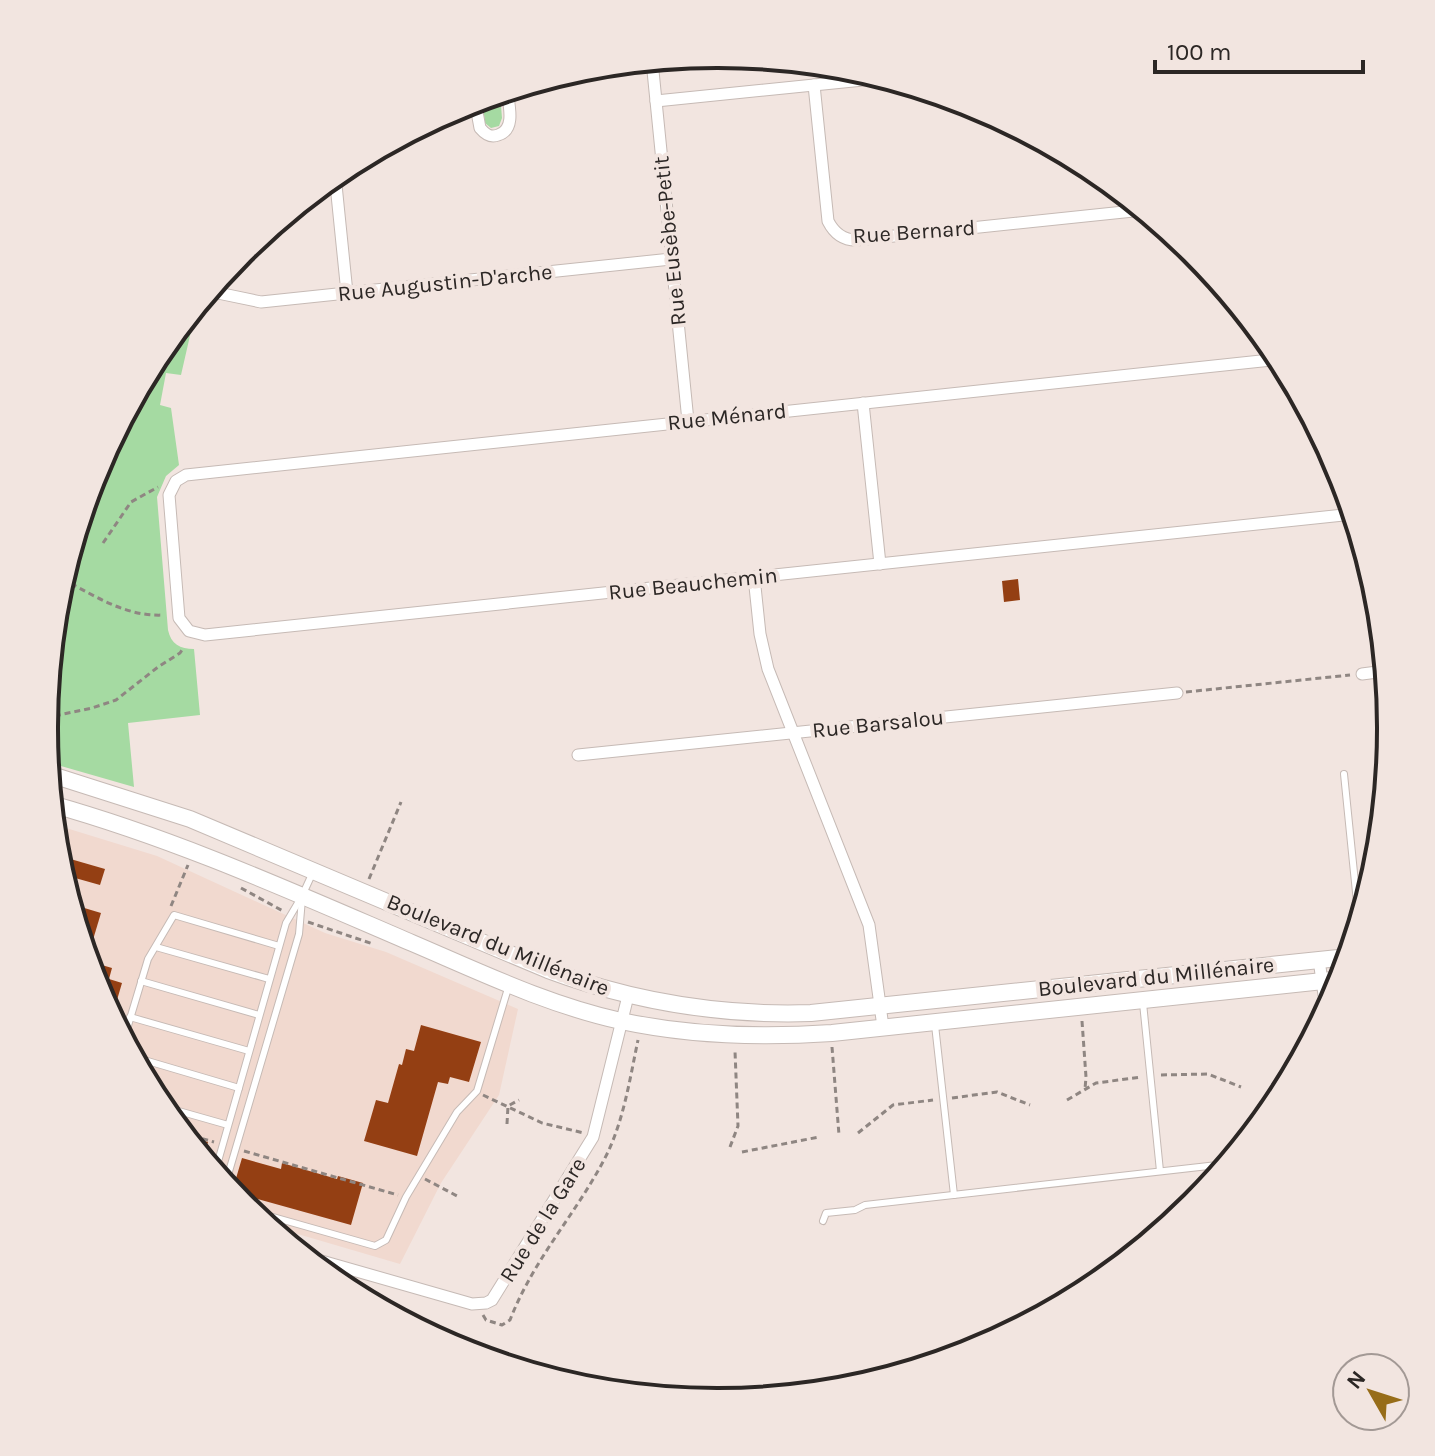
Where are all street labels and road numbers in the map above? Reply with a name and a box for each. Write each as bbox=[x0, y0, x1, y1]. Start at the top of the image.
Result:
street label: Rue Eusèbe-Petit bbox=[648, 155, 692, 327]
street label: Rue Bernard bbox=[852, 215, 976, 249]
street label: Rue Augustin-D'arche bbox=[336, 259, 554, 307]
street label: Rue Ménard bbox=[666, 398, 788, 436]
street label: Rue Beauchemin bbox=[607, 562, 779, 606]
street label: Rue Barsalou bbox=[811, 704, 945, 744]
street label: Boulevard du Millénaire bbox=[383, 888, 613, 1002]
street label: Boulevard du Millénaire bbox=[1037, 952, 1275, 1002]
street label: Rue de la Gare bbox=[494, 1153, 592, 1287]

